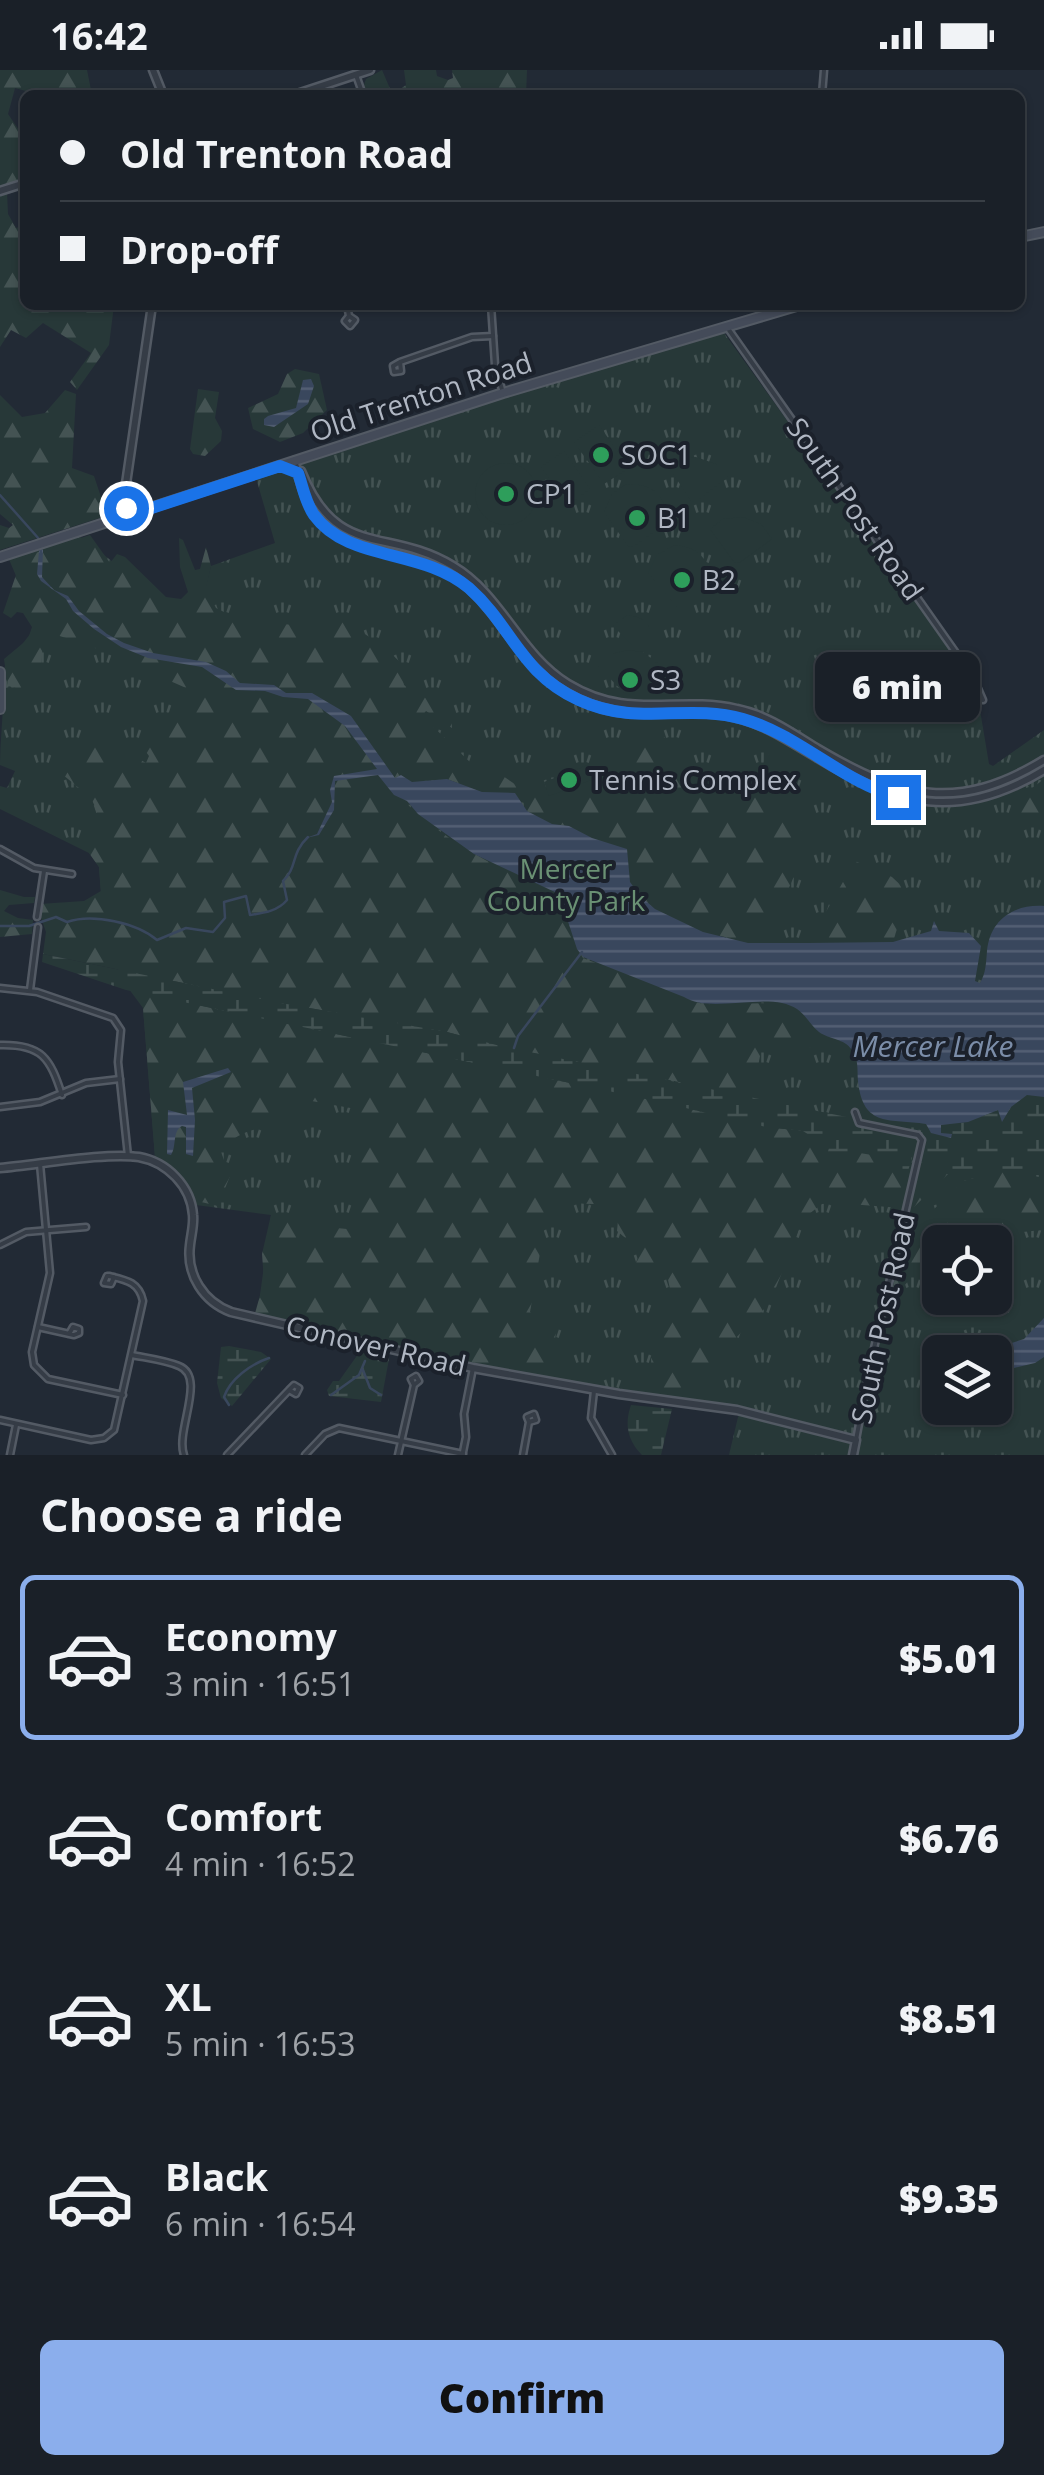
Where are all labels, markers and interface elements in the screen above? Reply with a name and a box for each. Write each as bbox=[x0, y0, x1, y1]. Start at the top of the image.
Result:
text: 16:42 bbox=[50, 9, 148, 61]
text: Old Trenton Road bbox=[120, 127, 453, 179]
text: Drop-off bbox=[120, 223, 278, 275]
street label: Old Trenton Road bbox=[305, 342, 536, 450]
street label: South Post Road bbox=[779, 410, 933, 607]
place label: SOC1 bbox=[621, 435, 692, 473]
marker: SOC1 bbox=[590, 444, 612, 466]
place label: CP1 bbox=[526, 474, 577, 512]
marker: CP1 bbox=[495, 483, 517, 505]
route start bbox=[104, 486, 149, 531]
place label: B1 bbox=[657, 498, 691, 536]
marker: B1 bbox=[626, 507, 648, 529]
place label: B2 bbox=[702, 560, 736, 598]
marker: B2 bbox=[671, 569, 693, 591]
callout: 6 min bbox=[816, 652, 980, 722]
place label: S3 bbox=[650, 660, 681, 698]
text: 6 min bbox=[852, 665, 943, 708]
marker: S3 bbox=[619, 669, 641, 691]
place label: Tennis Complex bbox=[589, 760, 797, 798]
marker: Tennis Complex bbox=[558, 769, 580, 791]
route end bbox=[876, 775, 921, 820]
park label: Mercer County Park bbox=[487, 849, 646, 919]
water label: Mercer Lake bbox=[852, 1025, 1014, 1066]
street label: South Post Road bbox=[841, 1209, 923, 1427]
map controls bbox=[922, 1225, 1012, 1425]
button: locate bbox=[922, 1225, 1012, 1315]
street label: Conover Road bbox=[282, 1306, 470, 1384]
button: layers bbox=[922, 1335, 1012, 1425]
text: Choose a ride bbox=[40, 1484, 343, 1545]
text: Economy bbox=[165, 1610, 337, 1662]
icon: car bbox=[45, 1613, 135, 1703]
text: $5.01 bbox=[899, 1632, 999, 1684]
text: 3 min · 16:51 bbox=[165, 1662, 356, 1705]
text: Comfort bbox=[165, 1790, 322, 1842]
icon: car bbox=[45, 1793, 135, 1883]
text: $6.76 bbox=[899, 1812, 999, 1864]
text: 4 min · 16:52 bbox=[165, 1842, 356, 1885]
text: XL bbox=[165, 1970, 212, 2022]
icon: car bbox=[45, 1973, 135, 2063]
text: $8.51 bbox=[899, 1992, 999, 2044]
text: 5 min · 16:53 bbox=[165, 2022, 356, 2065]
text: Black bbox=[165, 2150, 268, 2202]
icon: car bbox=[45, 2153, 135, 2243]
text: $9.35 bbox=[899, 2172, 999, 2224]
text: 6 min · 16:54 bbox=[165, 2202, 356, 2245]
button: Confirm bbox=[40, 2340, 1004, 2455]

